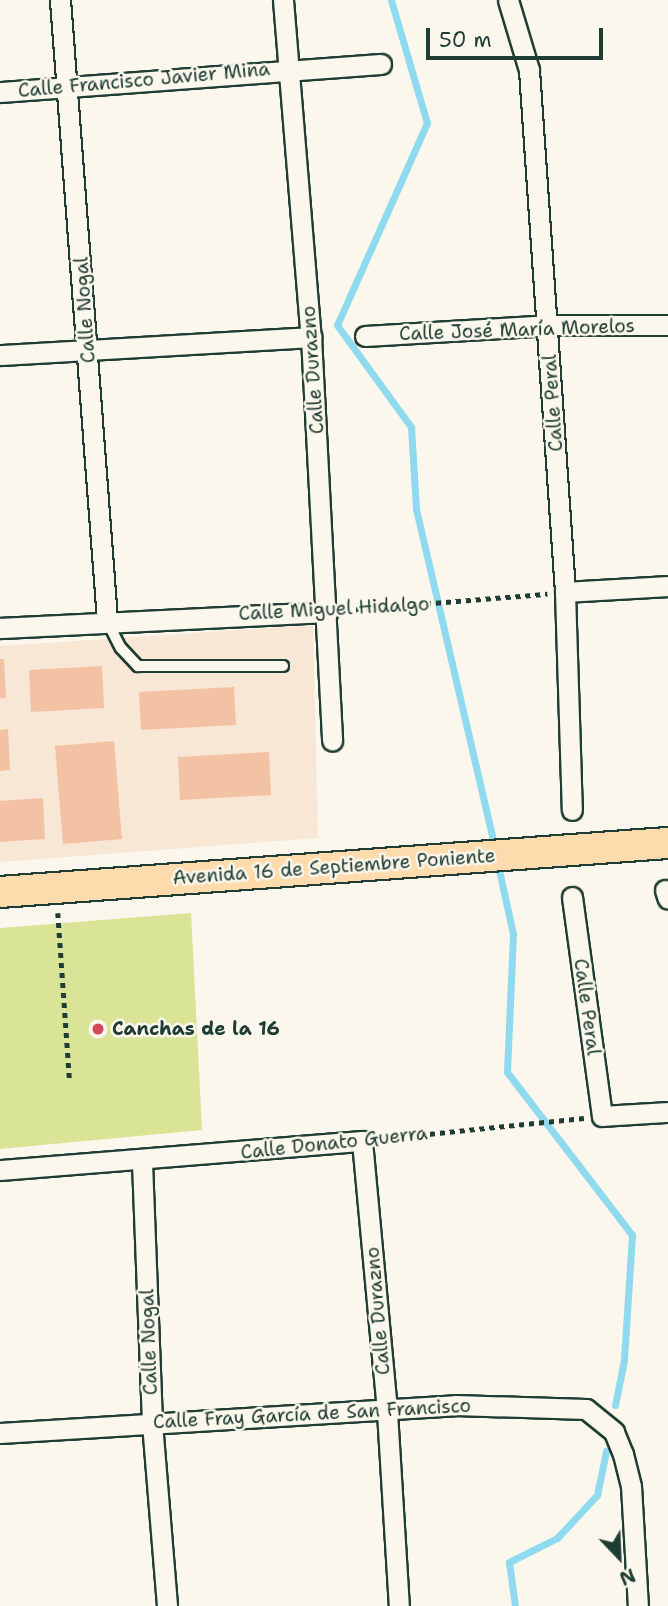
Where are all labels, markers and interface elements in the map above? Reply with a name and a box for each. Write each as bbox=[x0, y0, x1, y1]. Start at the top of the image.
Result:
scale bar bbox=[430, 14, 607, 58]
text: 50 m bbox=[439, 26, 492, 54]
street label: Calle Francisco Javier Mina bbox=[17, 58, 271, 102]
street label: Calle Nogal bbox=[70, 256, 100, 364]
street label: Calle Durazno bbox=[297, 305, 329, 435]
street label: Calle José María Morelos bbox=[399, 314, 635, 346]
street label: Calle Peral bbox=[538, 354, 568, 452]
street label: Calle Miguel Hidalgo bbox=[238, 593, 430, 625]
street label: Avenida 16 de Septiembre Poniente bbox=[172, 844, 496, 890]
street label: Calle Peral bbox=[569, 957, 605, 1057]
place label: Canchas de la 16 bbox=[112, 1018, 280, 1040]
marker: Canchas de la 16 bbox=[90, 1021, 106, 1037]
street label: Calle Donato Guerra bbox=[239, 1122, 429, 1164]
street label: Calle Durazno bbox=[361, 1246, 395, 1376]
street label: Calle Nogal bbox=[136, 1288, 162, 1396]
street label: Calle Fray García de San Francisco bbox=[152, 1394, 472, 1434]
north arrow bbox=[584, 1522, 654, 1592]
text: N bbox=[616, 1562, 639, 1591]

